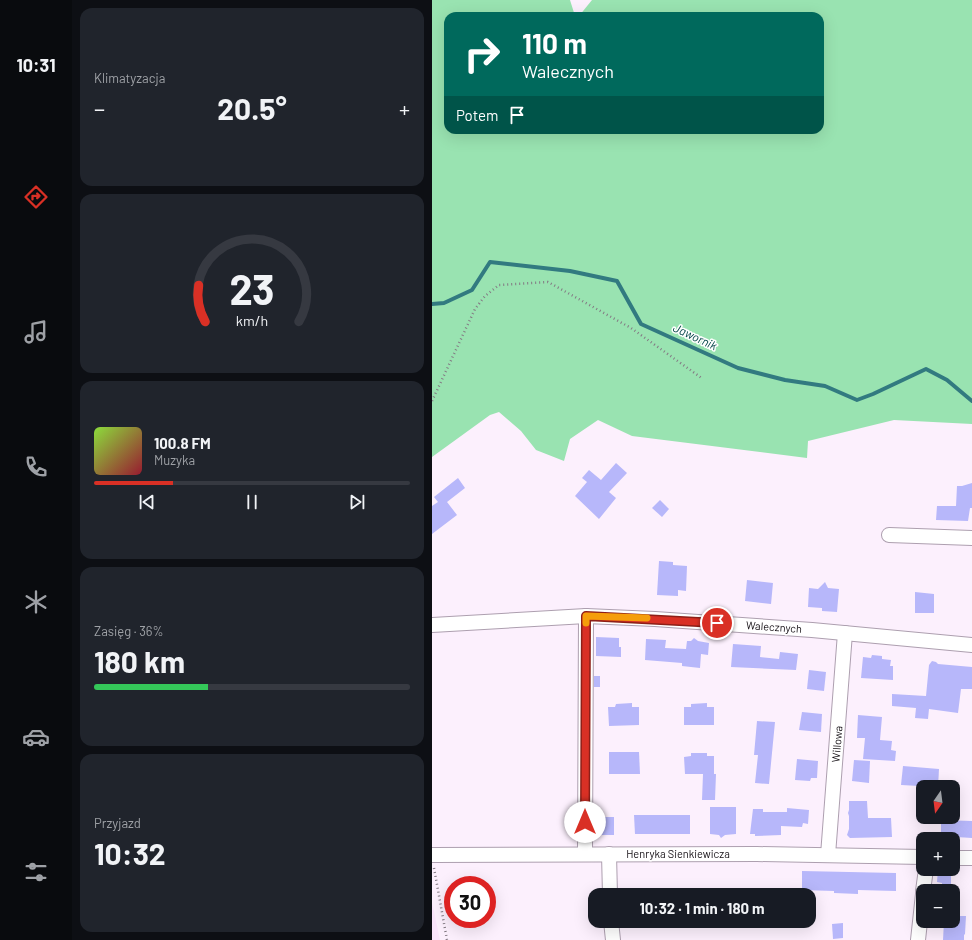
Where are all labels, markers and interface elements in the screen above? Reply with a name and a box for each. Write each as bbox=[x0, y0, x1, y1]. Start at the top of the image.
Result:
text: 110 m bbox=[522, 26, 587, 60]
icon: right bbox=[456, 28, 508, 80]
text: 10:31 bbox=[16, 54, 56, 76]
text: Walecznych bbox=[522, 60, 614, 82]
text: Klimatyzacja bbox=[94, 70, 165, 86]
text: 20.5° bbox=[217, 90, 287, 126]
text: − bbox=[94, 95, 105, 121]
text: + bbox=[399, 95, 410, 121]
icon: arrive bbox=[506, 104, 528, 126]
text: Potem bbox=[456, 106, 498, 124]
icon: directions bbox=[22, 183, 50, 211]
text: 23 bbox=[229, 262, 275, 312]
text: km/h bbox=[236, 311, 268, 328]
icon: music bbox=[22, 318, 50, 346]
water label: Jawornik bbox=[671, 320, 720, 352]
text: 100.8 FM bbox=[154, 434, 211, 452]
text: Muzyka bbox=[154, 452, 195, 468]
icon: phone bbox=[22, 453, 50, 481]
icon: previous bbox=[136, 491, 158, 513]
icon: pause bbox=[241, 491, 263, 513]
icon: next bbox=[346, 491, 368, 513]
icon: climate bbox=[22, 588, 50, 616]
pin bbox=[700, 606, 734, 640]
icon: arrive bbox=[706, 612, 728, 634]
street label: Walecznych bbox=[746, 618, 803, 635]
text: Zasięg · 36% bbox=[94, 623, 164, 639]
text: 180 km bbox=[94, 643, 185, 679]
icon: car bbox=[22, 723, 50, 751]
street label: Willowa bbox=[828, 725, 845, 763]
north arrow bbox=[916, 780, 960, 824]
map controls bbox=[916, 780, 960, 928]
position arrow bbox=[564, 801, 606, 843]
text: Przyjazd bbox=[94, 815, 141, 831]
button: + bbox=[916, 832, 960, 876]
text: 10:32 bbox=[94, 835, 166, 871]
street label: Henryka Sienkiewicza bbox=[626, 847, 730, 860]
icon: filters bbox=[22, 858, 50, 886]
speed limit sign: 30 bbox=[444, 876, 496, 928]
button: − bbox=[916, 884, 960, 928]
text: 10:32 · 1 min · 180 m bbox=[639, 899, 765, 917]

